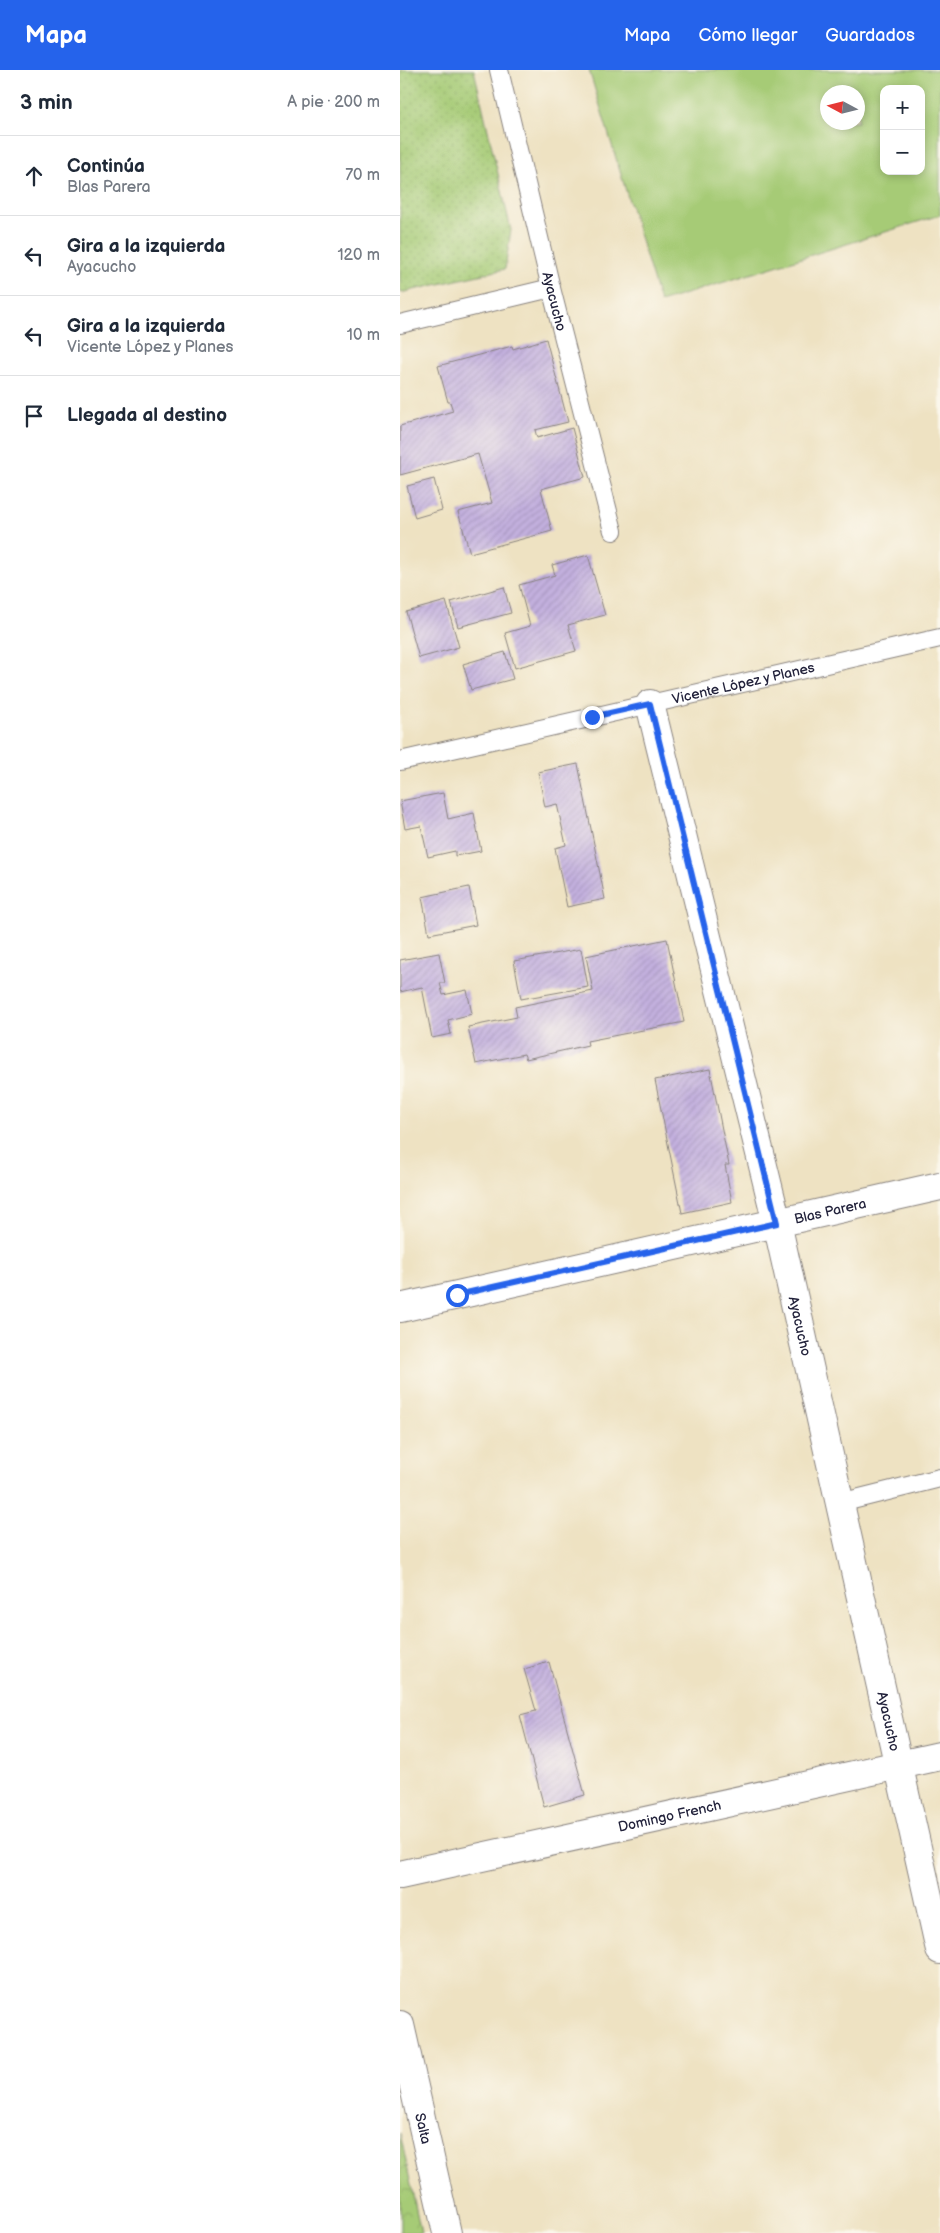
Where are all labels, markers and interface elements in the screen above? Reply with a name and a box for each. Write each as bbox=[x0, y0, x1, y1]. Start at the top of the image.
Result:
text: Mapa bbox=[25, 21, 87, 50]
text: Mapa bbox=[624, 25, 670, 46]
text: Cómo llegar bbox=[698, 25, 797, 46]
text: Guardados bbox=[825, 25, 915, 46]
north arrow bbox=[820, 85, 865, 130]
map controls bbox=[880, 85, 925, 175]
button: + bbox=[880, 85, 925, 130]
text: 3 min bbox=[20, 90, 73, 115]
text: A pie · 200 m bbox=[287, 93, 380, 112]
button: − bbox=[880, 130, 925, 175]
text: Continúa bbox=[67, 155, 145, 178]
icon: ahead bbox=[20, 162, 48, 190]
text: 70 m bbox=[345, 166, 380, 185]
text: Blas Parera bbox=[67, 178, 151, 197]
text: Gira a la izquierda bbox=[67, 235, 225, 258]
icon: left bbox=[20, 242, 48, 270]
text: 120 m bbox=[337, 246, 380, 265]
text: Ayacucho bbox=[67, 258, 136, 277]
street label: Ayacucho bbox=[539, 270, 570, 333]
text: Gira a la izquierda bbox=[67, 315, 225, 338]
icon: left bbox=[20, 322, 48, 350]
text: 10 m bbox=[347, 326, 380, 345]
text: Vicente López y Planes bbox=[67, 338, 233, 357]
icon: arrive bbox=[20, 402, 48, 430]
text: Llegada al destino bbox=[67, 404, 227, 427]
street label: Vicente López y Planes bbox=[670, 658, 816, 707]
route end bbox=[581, 706, 604, 729]
street label: Blas Parera bbox=[793, 1194, 868, 1227]
route start bbox=[446, 1284, 469, 1307]
street label: Ayacucho bbox=[785, 1295, 815, 1358]
street label: Ayacucho bbox=[874, 1690, 904, 1753]
street label: Domingo French bbox=[616, 1796, 723, 1835]
street label: Salta bbox=[412, 2111, 435, 2146]

